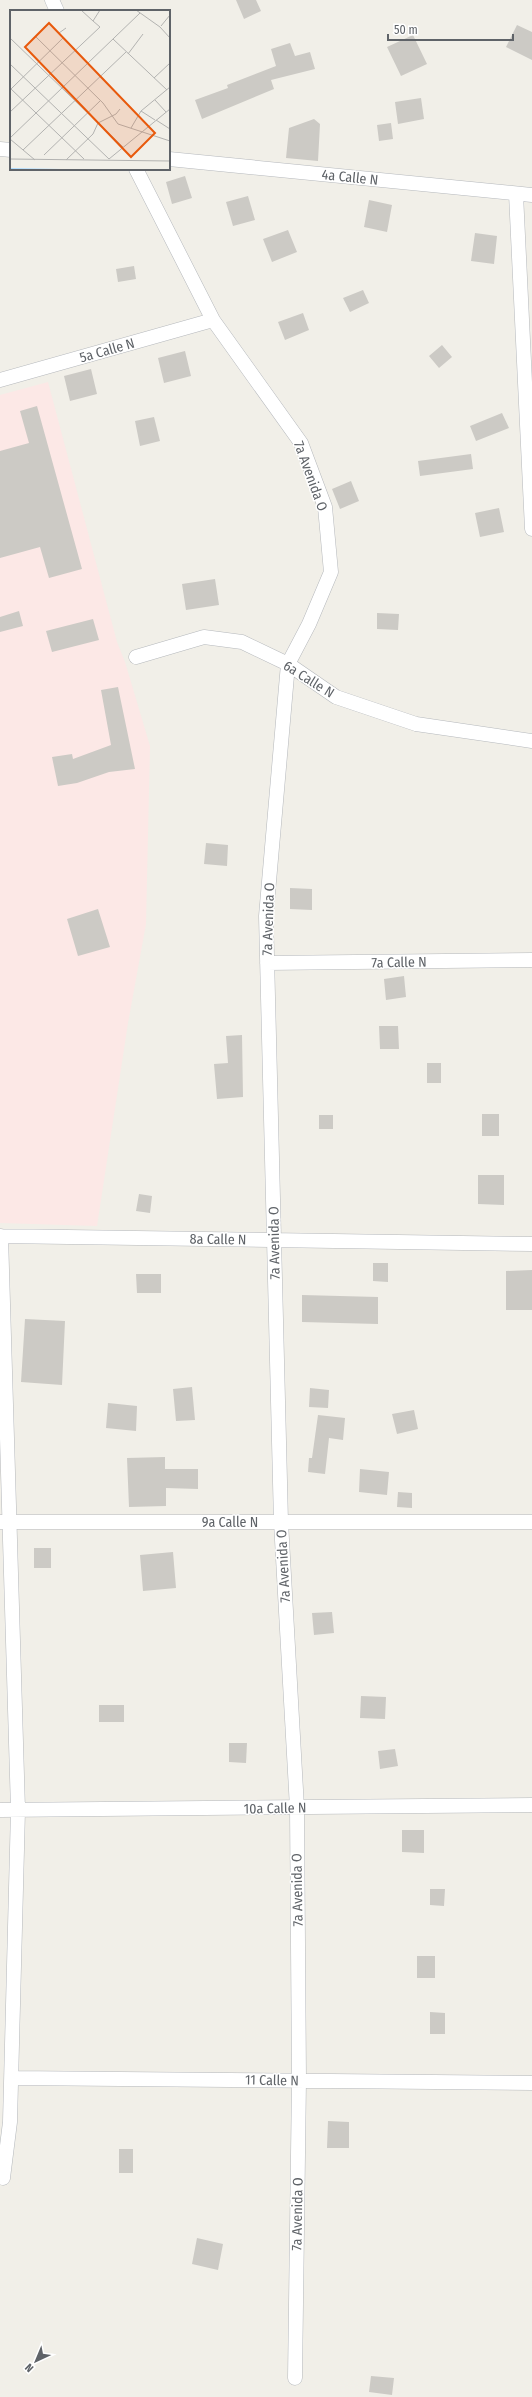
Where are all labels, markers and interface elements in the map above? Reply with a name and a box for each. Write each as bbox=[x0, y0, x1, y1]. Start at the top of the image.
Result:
inset map bbox=[10, 10, 170, 170]
scale bar bbox=[388, 16, 513, 42]
text: 50 m bbox=[394, 23, 418, 37]
street label: 4a Calle N bbox=[321, 166, 379, 189]
street label: 5a Calle N bbox=[78, 335, 137, 366]
street label: 7a Avenida O bbox=[290, 439, 331, 514]
street label: 6a Calle N bbox=[280, 657, 337, 702]
street label: 7a Avenida O bbox=[259, 882, 278, 956]
street label: 7a Calle N bbox=[371, 954, 427, 971]
street label: 7a Avenida O bbox=[265, 1206, 284, 1280]
street label: 8a Calle N bbox=[189, 1231, 247, 1248]
street label: 9a Calle N bbox=[202, 1514, 258, 1531]
street label: 7a Avenida O bbox=[273, 1529, 294, 1603]
street label: 10a Calle N bbox=[244, 1799, 306, 1818]
street label: 7a Avenida O bbox=[288, 1853, 307, 1927]
street label: 11 Calle N bbox=[245, 2072, 299, 2089]
street label: 7a Avenida O bbox=[288, 2177, 307, 2251]
north arrow bbox=[16, 2341, 56, 2381]
text: N bbox=[23, 2361, 36, 2375]

